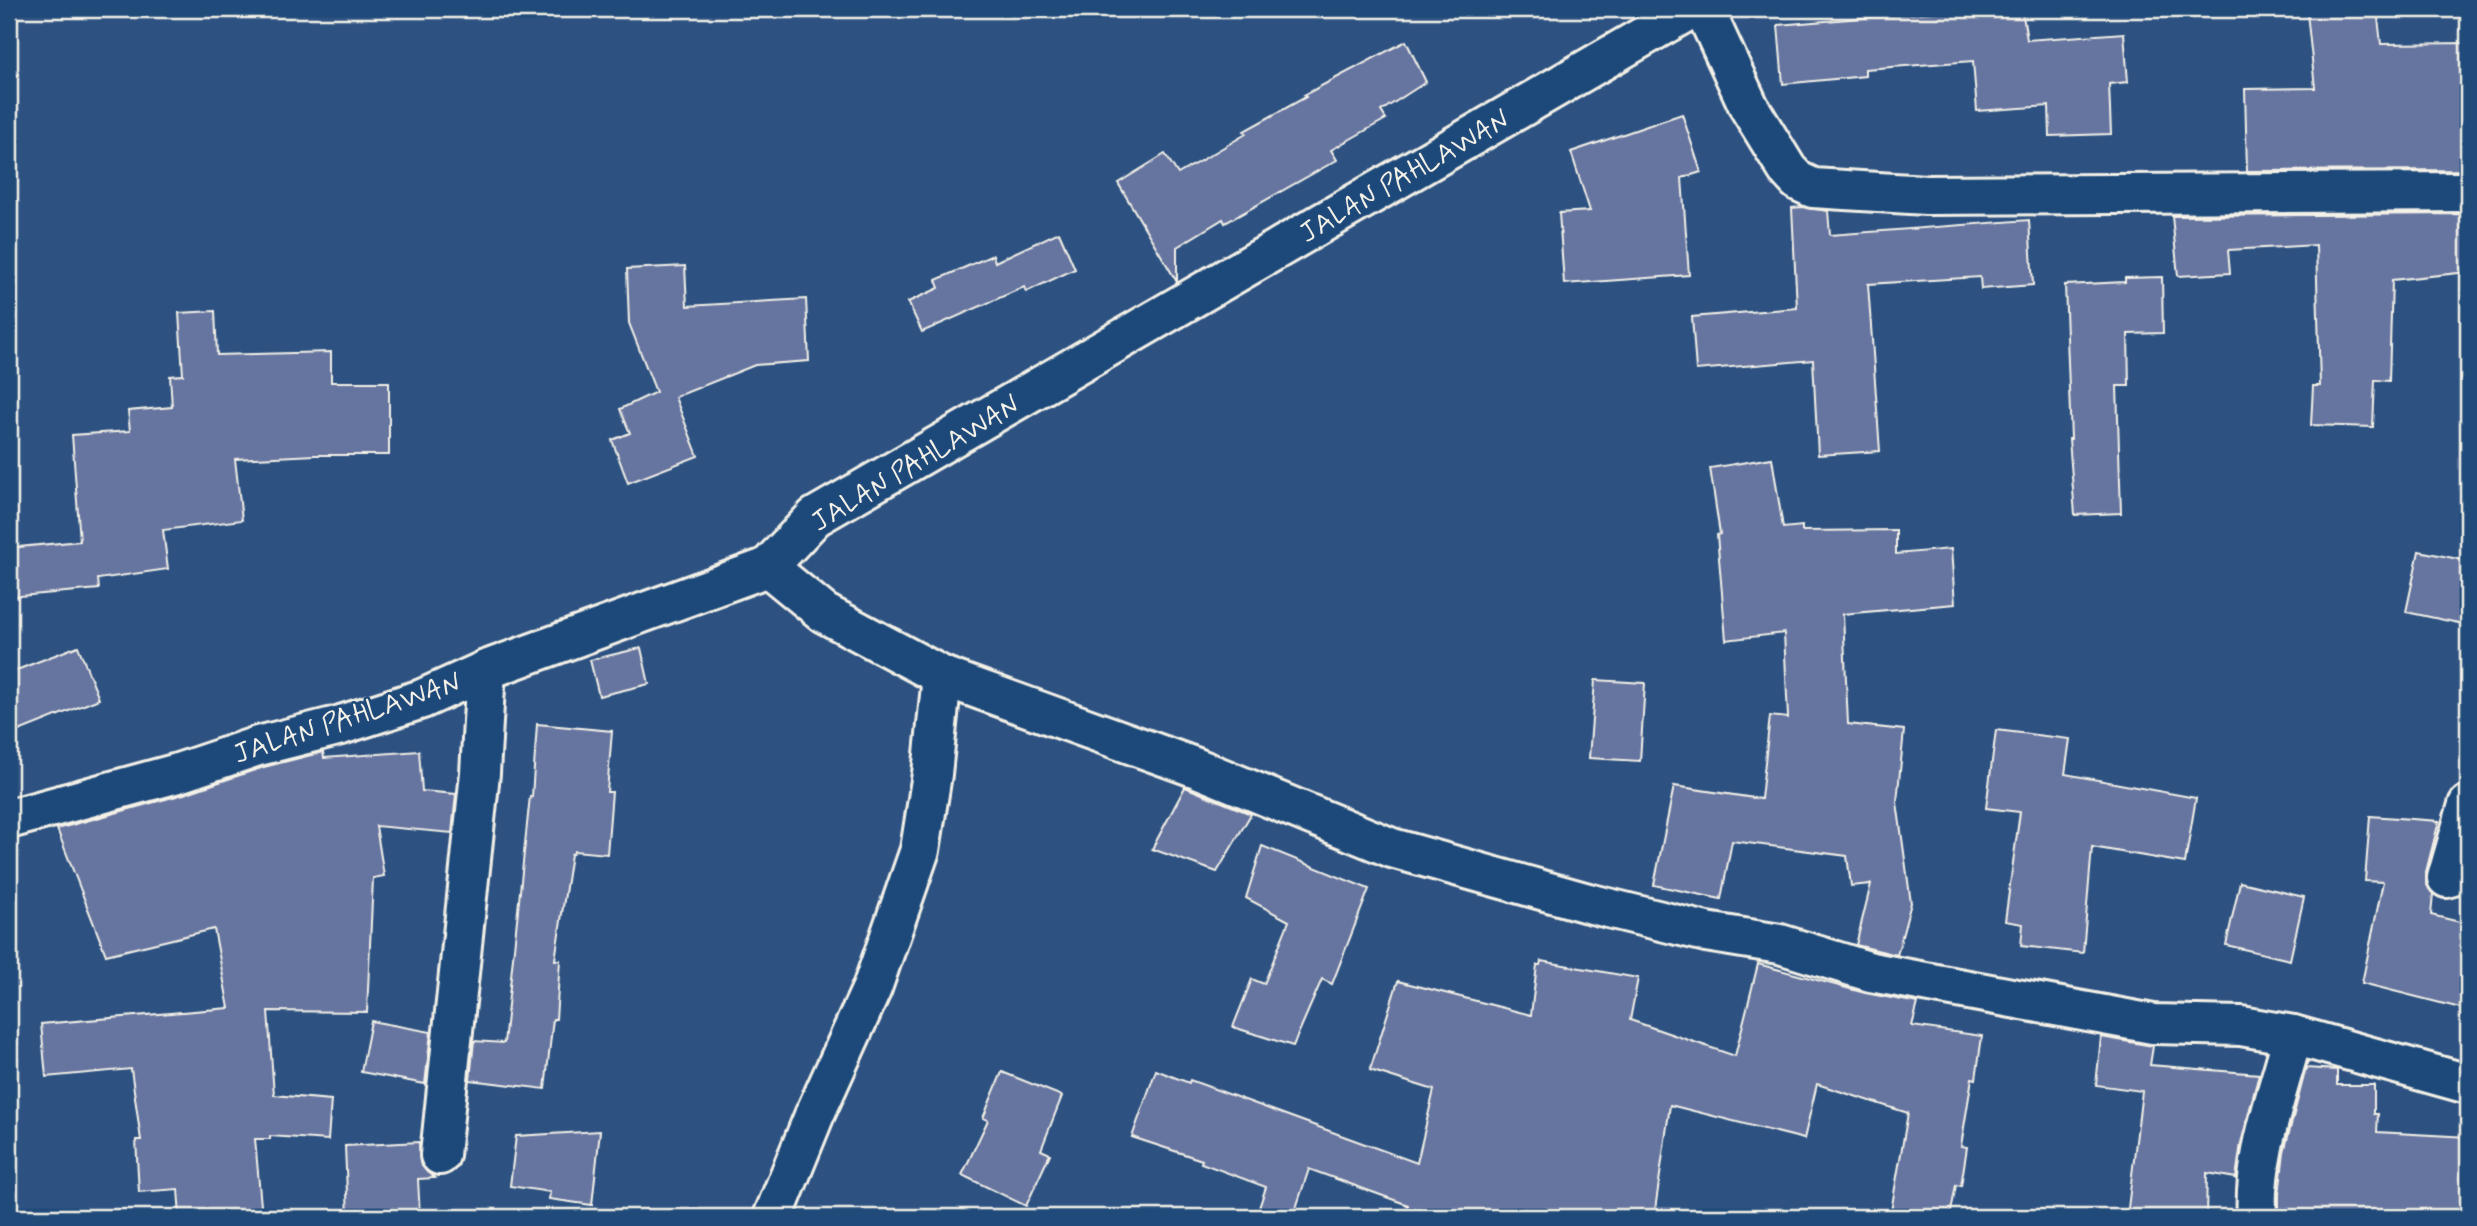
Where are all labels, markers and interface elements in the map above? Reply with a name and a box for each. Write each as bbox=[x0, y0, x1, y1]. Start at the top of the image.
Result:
street label: JALAN PAHLAWAN bbox=[1293, 102, 1517, 253]
street label: JALAN PAHLAWAN bbox=[805, 387, 1028, 541]
street label: JALAN PAHLAWAN bbox=[229, 665, 466, 774]

